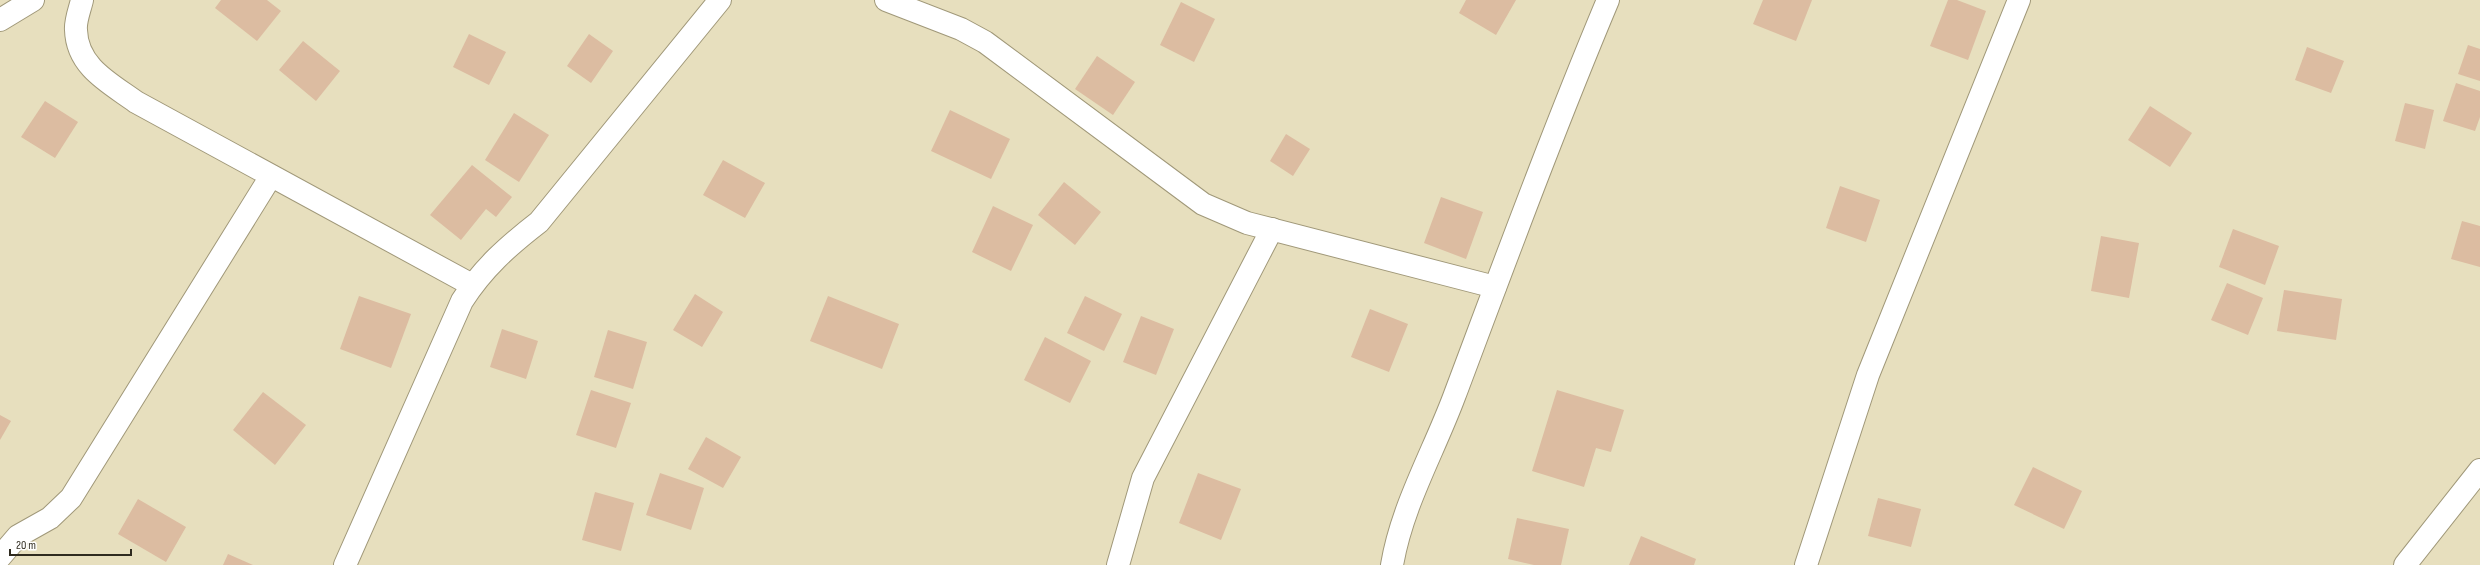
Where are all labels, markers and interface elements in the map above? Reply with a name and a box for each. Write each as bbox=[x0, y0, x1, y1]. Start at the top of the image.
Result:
scale bar bbox=[10, 531, 131, 557]
text: 20 m bbox=[16, 538, 36, 553]

